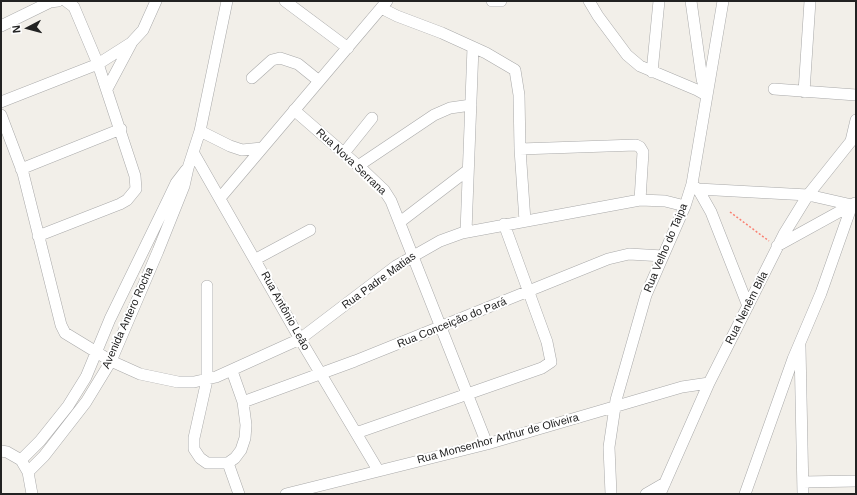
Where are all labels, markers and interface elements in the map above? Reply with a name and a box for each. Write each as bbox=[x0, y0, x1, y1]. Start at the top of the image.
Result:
north arrow bbox=[8, 8, 48, 48]
text: N bbox=[10, 25, 22, 34]
street label: Rua Nova Serrana bbox=[313, 126, 389, 198]
street label: Rua Velho do Taipa bbox=[641, 202, 691, 294]
street label: Rua Padre Matias bbox=[340, 250, 418, 312]
street label: Avenida Antero Rocha bbox=[100, 265, 156, 371]
street label: Rua Antônio Leão bbox=[258, 269, 312, 353]
street label: Rua Nenêm Bila bbox=[723, 269, 771, 347]
street label: Rua Conceição do Pará bbox=[395, 295, 509, 351]
street label: Rua Monsenhor Arthur de Oliveira bbox=[416, 411, 580, 467]

